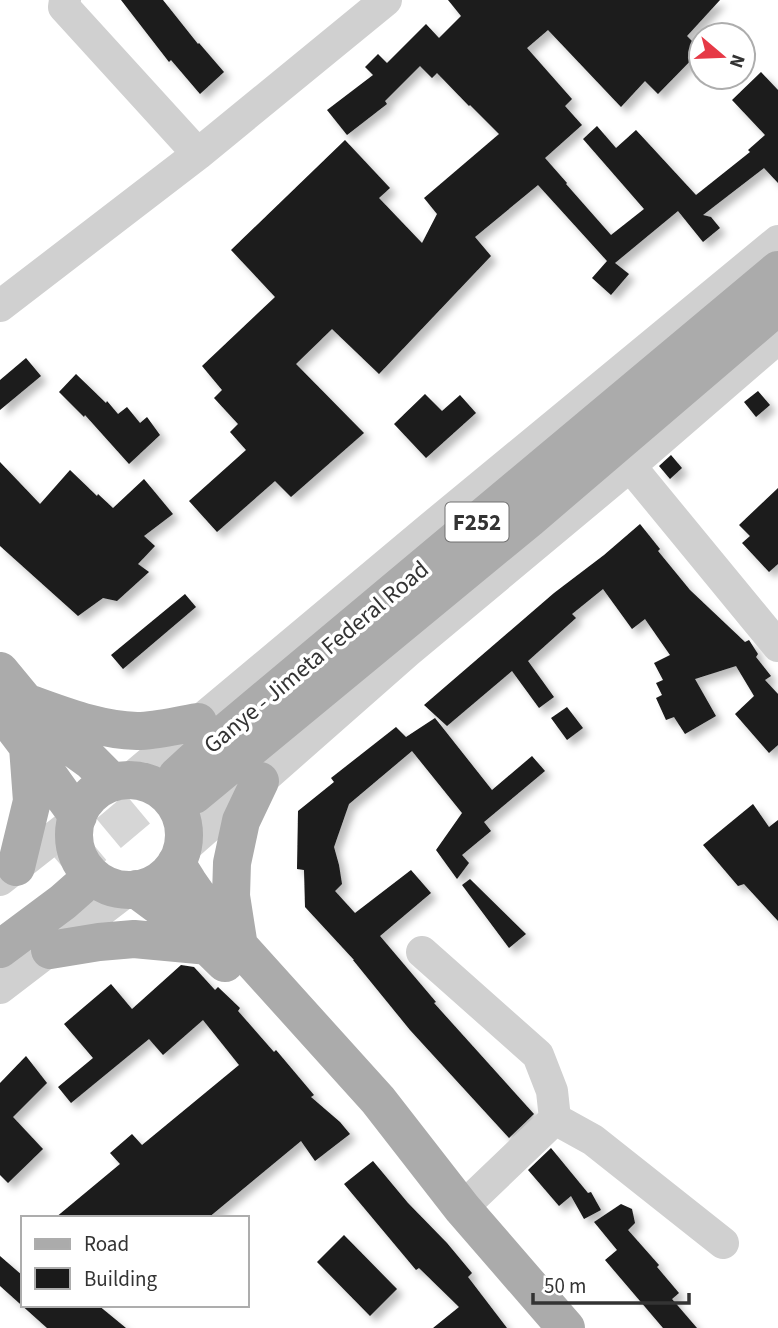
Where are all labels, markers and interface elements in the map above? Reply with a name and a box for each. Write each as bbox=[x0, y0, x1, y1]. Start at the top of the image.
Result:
north arrow bbox=[687, 21, 757, 91]
text: N bbox=[722, 51, 751, 71]
road number: F252 bbox=[446, 502, 508, 542]
street label: Ganye - Jimeta Federal Road bbox=[196, 553, 437, 762]
legend bbox=[21, 1216, 248, 1307]
text: Road bbox=[84, 1229, 129, 1259]
scale bar bbox=[533, 1262, 689, 1306]
text: Building bbox=[84, 1264, 158, 1294]
text: 50 m bbox=[544, 1271, 586, 1301]

